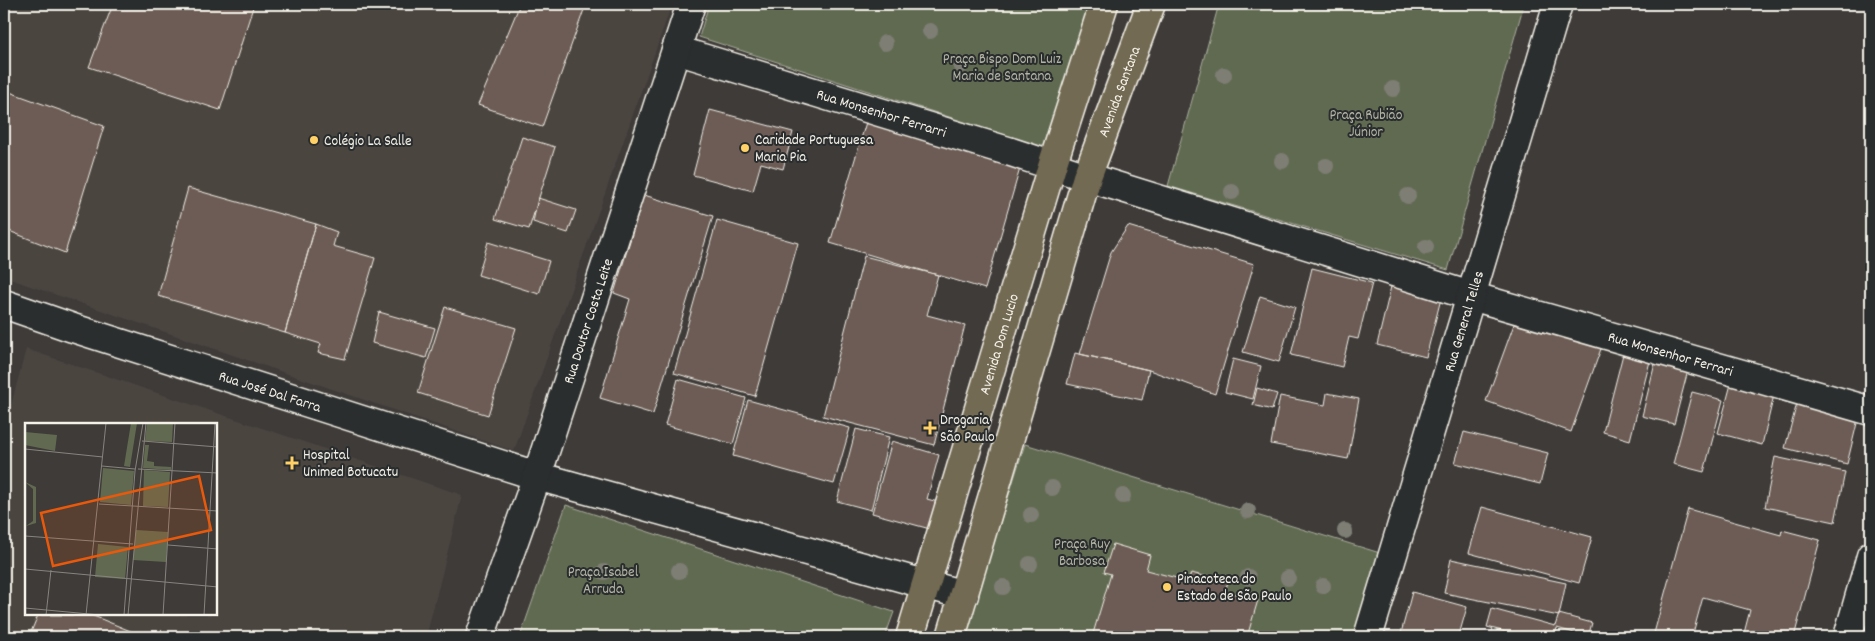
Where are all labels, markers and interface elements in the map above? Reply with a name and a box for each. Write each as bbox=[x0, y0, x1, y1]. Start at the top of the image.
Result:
street label: Avenida Santana bbox=[1094, 43, 1148, 141]
park label: Praça Bispo Dom Luiz Maria de Santana bbox=[943, 49, 1061, 88]
street label: Rua Monsenhor Ferrarri bbox=[814, 84, 949, 145]
park label: Praça Rubião Júnior bbox=[1329, 105, 1403, 144]
place label: Caridade Portuguesa Maria Pia bbox=[755, 130, 874, 169]
place label: Colégio La Salle bbox=[324, 131, 412, 153]
marker: Colégio La Salle bbox=[308, 134, 320, 146]
marker: Caridade Portuguesa Maria Pia bbox=[739, 142, 751, 154]
street label: Rua Doutor Costa Leite bbox=[559, 256, 620, 387]
street label: Rua General Telles bbox=[1440, 269, 1491, 375]
street label: Avenida Dom Lucio bbox=[975, 291, 1026, 398]
street label: Rua Monsenhor Ferrari bbox=[1605, 327, 1735, 384]
street label: Rua José Dal Farra bbox=[216, 366, 324, 420]
place label: Drogaria São Paulo bbox=[940, 410, 995, 449]
marker: Drogaria São Paulo bbox=[924, 422, 936, 434]
inset map bbox=[25, 423, 218, 616]
place label: Hospital Unimed Botucatu bbox=[303, 445, 398, 484]
marker: Hospital Unimed Botucatu bbox=[285, 456, 299, 470]
park label: Praça Ruy Barbosa bbox=[1054, 534, 1111, 573]
park label: Praça Isabel Arruda bbox=[568, 562, 639, 601]
place label: Pinacoteca do Estado de São Paulo bbox=[1177, 569, 1292, 608]
marker: Pinacoteca do Estado de São Paulo bbox=[1161, 581, 1173, 593]

